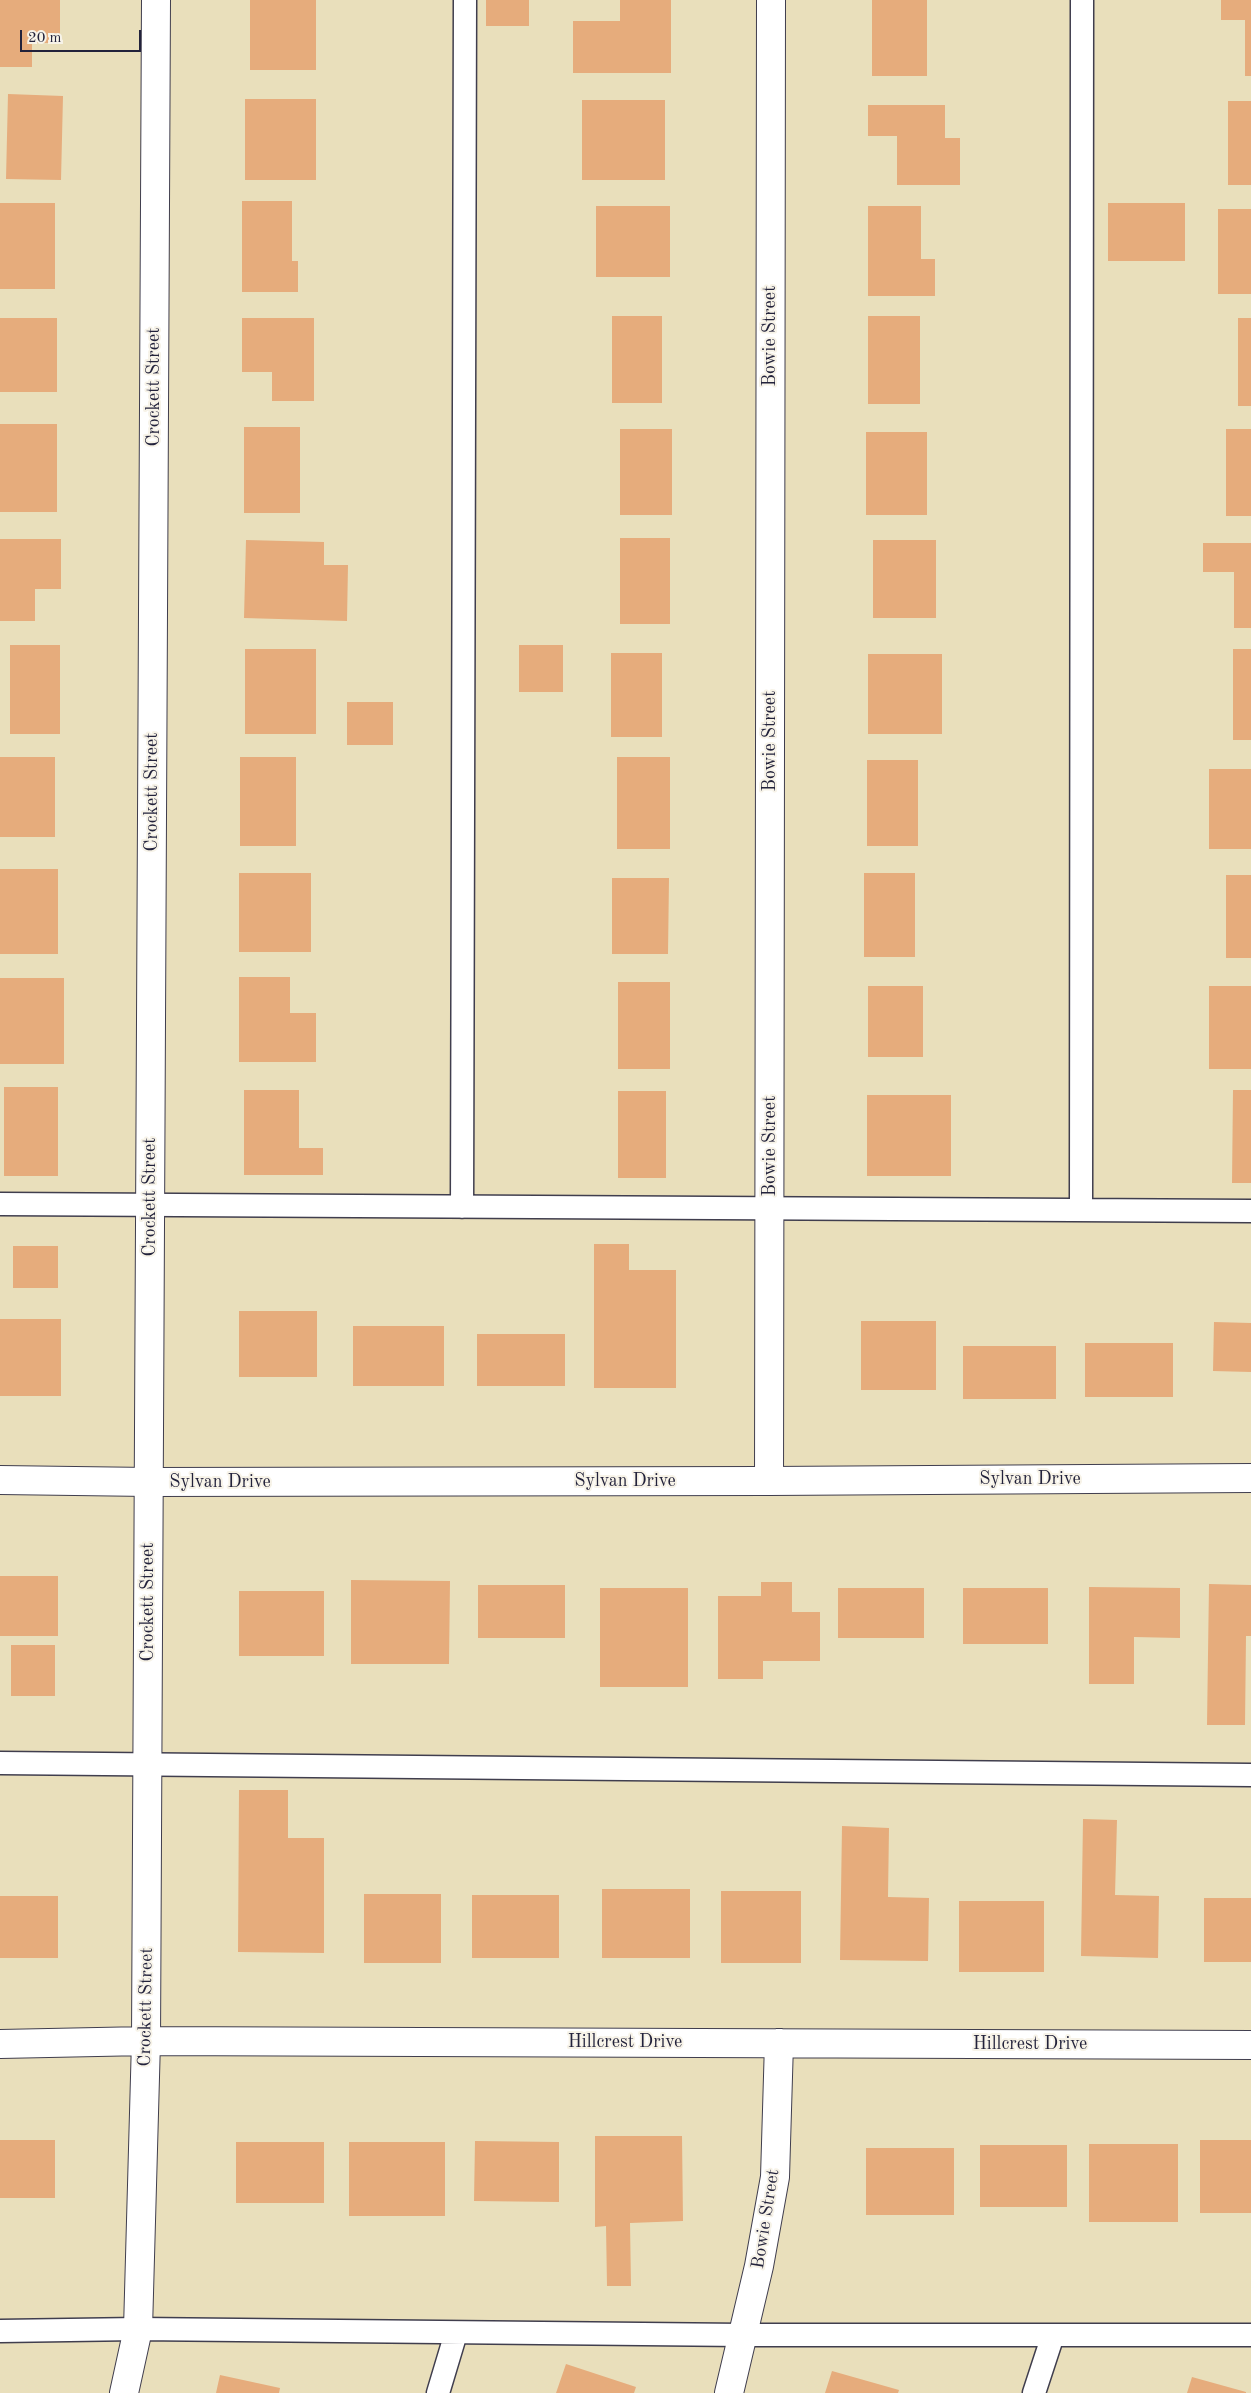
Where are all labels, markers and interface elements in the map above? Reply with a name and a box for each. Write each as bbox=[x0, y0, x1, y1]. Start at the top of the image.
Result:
scale bar bbox=[22, 20, 144, 52]
text: 20 m bbox=[28, 31, 62, 46]
street label: Bowie Street bbox=[759, 286, 781, 386]
street label: Crockett Street bbox=[143, 327, 165, 447]
street label: Bowie Street bbox=[759, 691, 781, 791]
street label: Crockett Street bbox=[141, 732, 163, 852]
street label: Bowie Street bbox=[759, 1096, 781, 1196]
street label: Crockett Street bbox=[139, 1137, 161, 1257]
street label: Sylvan Drive bbox=[979, 1468, 1081, 1490]
street label: Sylvan Drive bbox=[574, 1470, 676, 1492]
street label: Sylvan Drive bbox=[169, 1471, 271, 1493]
street label: Crockett Street bbox=[137, 1542, 159, 1662]
street label: Crockett Street bbox=[134, 1947, 158, 2067]
street label: Hillcrest Drive bbox=[568, 2031, 682, 2053]
street label: Hillcrest Drive bbox=[973, 2033, 1087, 2055]
street label: Bowie Street bbox=[747, 2167, 785, 2271]

